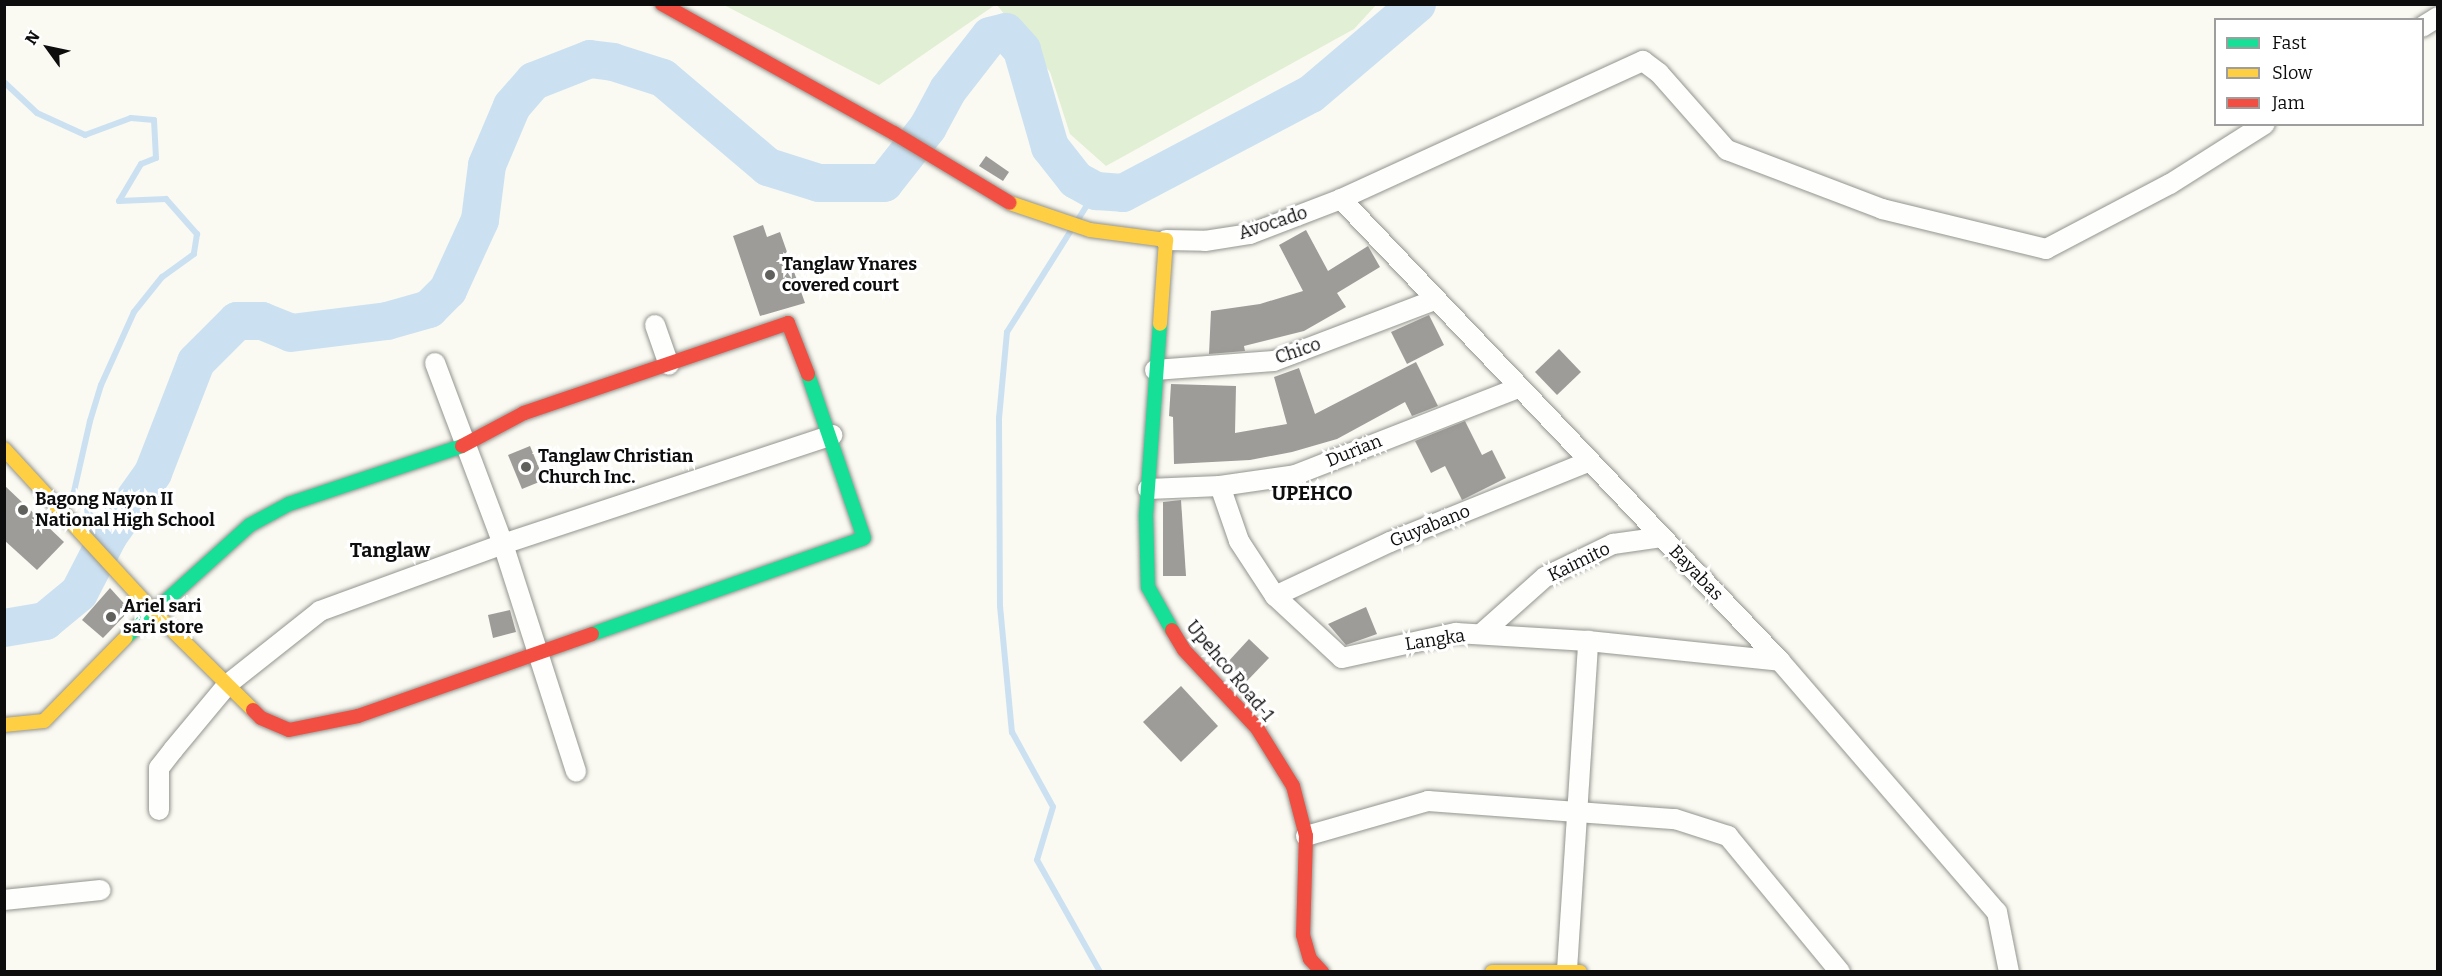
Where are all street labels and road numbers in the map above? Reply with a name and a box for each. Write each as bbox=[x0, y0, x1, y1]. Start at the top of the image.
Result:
street label: Avocado bbox=[1236, 202, 1310, 244]
street label: Chico bbox=[1272, 333, 1324, 369]
street label: Durian bbox=[1323, 430, 1385, 472]
street label: Guyabano bbox=[1387, 500, 1473, 552]
street label: Kaimito bbox=[1544, 538, 1614, 586]
street label: Bayabas bbox=[1664, 541, 1728, 605]
street label: Upehco Road-1 bbox=[1182, 616, 1278, 726]
street label: Langka bbox=[1404, 625, 1466, 655]

